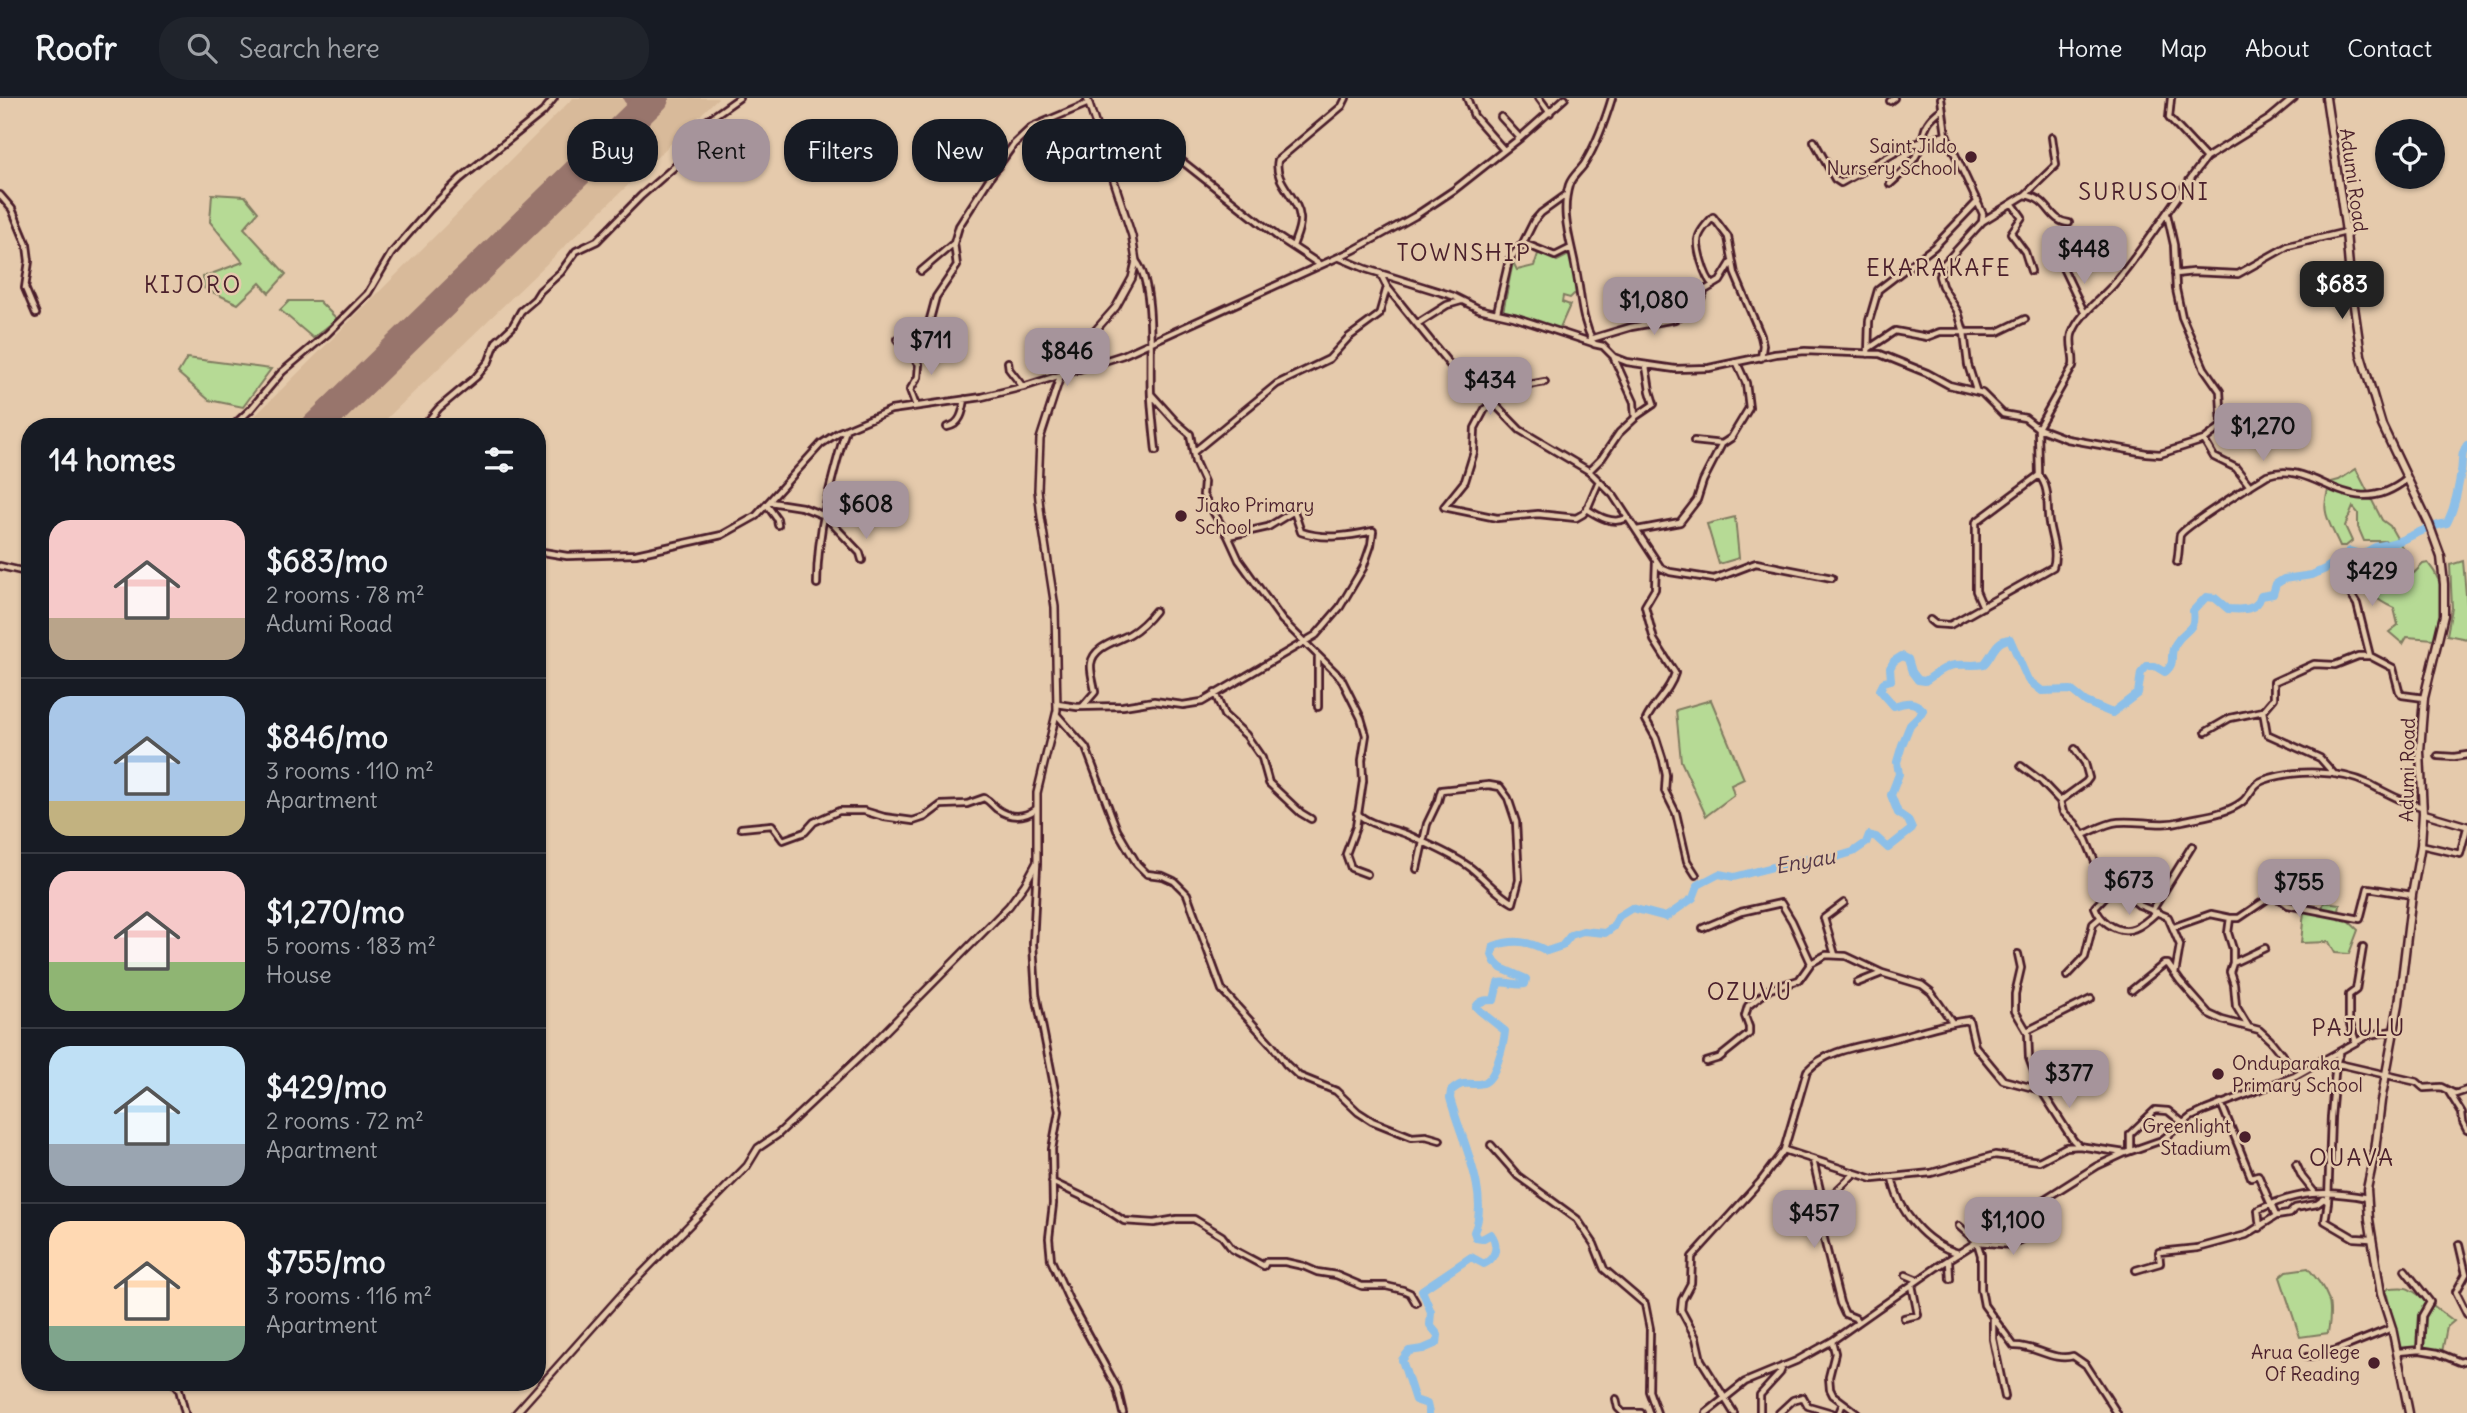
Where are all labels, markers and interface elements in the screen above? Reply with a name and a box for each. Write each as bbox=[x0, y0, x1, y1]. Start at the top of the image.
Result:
search box bbox=[159, 17, 649, 80]
text: Roofr bbox=[35, 27, 117, 69]
icon: search bbox=[183, 29, 221, 67]
text: Search here bbox=[239, 32, 380, 65]
text: Home bbox=[2058, 33, 2122, 63]
text: Map bbox=[2160, 33, 2207, 63]
text: About bbox=[2245, 33, 2309, 63]
text: Contact bbox=[2347, 33, 2432, 63]
chip: Buy bbox=[567, 119, 658, 182]
chip: Rent bbox=[672, 119, 770, 182]
chip: Filters bbox=[784, 119, 898, 182]
chip: New bbox=[912, 119, 1008, 182]
chip: Apartment bbox=[1022, 119, 1186, 182]
map controls bbox=[2375, 119, 2445, 189]
button: locate bbox=[2375, 119, 2445, 189]
street label: Adumi Road bbox=[2335, 127, 2373, 233]
place label: Saint Jildo Nursery School bbox=[1826, 134, 1957, 180]
marker: Saint Jildo Nursery School bbox=[1963, 149, 1979, 165]
district label: SURUSONI bbox=[2078, 177, 2210, 206]
pin: $448 bbox=[2043, 226, 2125, 286]
text: $448 bbox=[2058, 234, 2110, 263]
district label: TOWNSHIP bbox=[1396, 238, 1532, 267]
district label: EKARAKAFE bbox=[1866, 253, 2012, 282]
pin: $683 bbox=[2301, 262, 2383, 321]
text: $683 bbox=[2316, 269, 2368, 298]
district label: KIJORO bbox=[144, 270, 242, 299]
pin: $1,080 bbox=[1597, 278, 1711, 337]
text: $1,080 bbox=[1619, 285, 1689, 314]
pin: $711 bbox=[890, 317, 972, 377]
text: $711 bbox=[910, 325, 952, 354]
pin: $846 bbox=[1026, 328, 1108, 388]
text: $846 bbox=[1041, 336, 1093, 365]
pin: $434 bbox=[1449, 358, 1531, 417]
text: $434 bbox=[1464, 365, 1516, 394]
pin: $1,270 bbox=[2206, 404, 2320, 463]
text: $1,270 bbox=[2230, 411, 2296, 440]
text: 14 homes bbox=[49, 441, 176, 479]
icon: filters bbox=[480, 441, 518, 479]
pin: $608 bbox=[825, 482, 907, 541]
text: $608 bbox=[839, 489, 893, 518]
place label: Jiako Primary School bbox=[1195, 493, 1314, 539]
marker: Jiako Primary School bbox=[1173, 508, 1189, 524]
text: $683/mo bbox=[266, 542, 388, 580]
icon: home bbox=[105, 548, 189, 632]
pin: $429 bbox=[2331, 548, 2413, 608]
text: $429 bbox=[2346, 556, 2398, 585]
text: 2 rooms · 78 m² bbox=[266, 580, 425, 609]
text: Adumi Road bbox=[266, 609, 392, 638]
text: $846/mo bbox=[266, 718, 388, 756]
street label: Adumi Road bbox=[2394, 718, 2420, 822]
icon: home bbox=[105, 724, 189, 808]
text: 3 rooms · 110 m² bbox=[266, 756, 434, 785]
text: Apartment bbox=[266, 785, 378, 814]
water label: Enyau bbox=[1773, 842, 1839, 880]
pin: $673 bbox=[2088, 858, 2170, 917]
pin: $755 bbox=[2258, 860, 2340, 919]
text: $673 bbox=[2104, 865, 2154, 894]
text: $755 bbox=[2274, 867, 2324, 896]
text: $1,270/mo bbox=[266, 893, 405, 931]
icon: home bbox=[105, 899, 189, 983]
text: 5 rooms · 183 m² bbox=[266, 931, 436, 960]
text: House bbox=[266, 960, 332, 989]
district label: OZUVU bbox=[1707, 977, 1793, 1006]
district label: PAJULU bbox=[2312, 1013, 2406, 1042]
pin: $377 bbox=[2028, 1051, 2110, 1110]
place label: Onduparaka Primary School bbox=[2232, 1051, 2363, 1097]
text: $377 bbox=[2045, 1058, 2093, 1087]
marker: Onduparaka Primary School bbox=[2210, 1066, 2226, 1082]
text: $429/mo bbox=[266, 1068, 387, 1106]
icon: home bbox=[105, 1074, 189, 1158]
text: 2 rooms · 72 m² bbox=[266, 1106, 424, 1135]
place label: Greenlight Stadium bbox=[2142, 1114, 2231, 1160]
marker: Greenlight Stadium bbox=[2237, 1129, 2253, 1145]
text: Apartment bbox=[266, 1135, 378, 1164]
district label: OUAVA bbox=[2309, 1143, 2395, 1172]
pin: $457 bbox=[1773, 1190, 1855, 1250]
text: $457 bbox=[1789, 1198, 1839, 1227]
pin: $1,100 bbox=[1956, 1198, 2070, 1257]
text: $1,100 bbox=[1981, 1205, 2045, 1234]
text: $755/mo bbox=[266, 1243, 386, 1281]
icon: home bbox=[105, 1249, 189, 1333]
text: 3 rooms · 116 m² bbox=[266, 1281, 432, 1310]
text: Apartment bbox=[266, 1310, 378, 1339]
place label: Arua College Of Reading bbox=[2251, 1340, 2360, 1386]
marker: Arua College Of Reading bbox=[2366, 1355, 2382, 1371]

